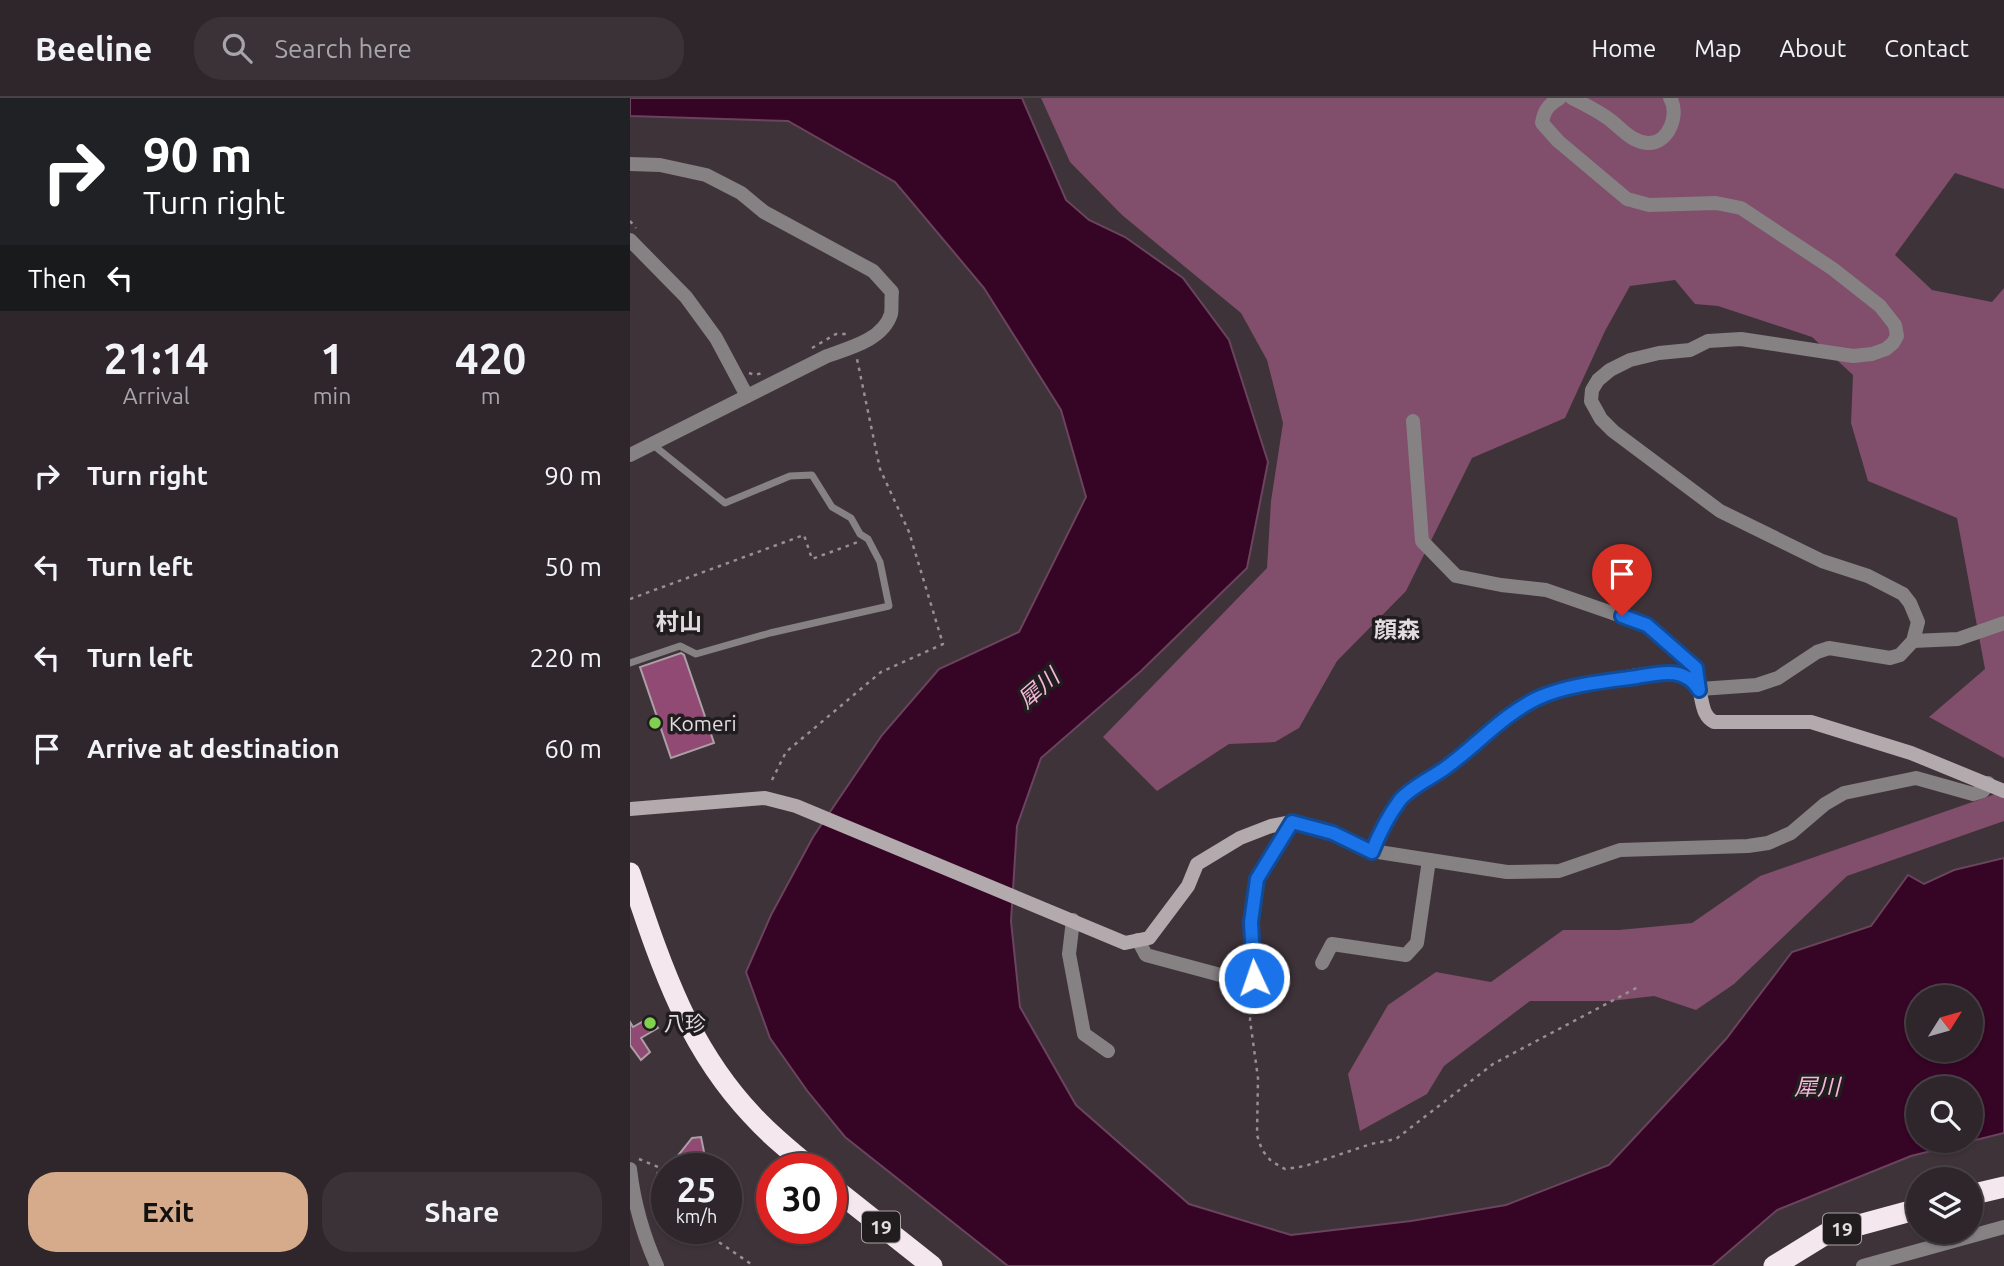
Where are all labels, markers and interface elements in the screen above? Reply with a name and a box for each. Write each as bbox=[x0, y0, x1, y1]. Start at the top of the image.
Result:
search box bbox=[194, 17, 684, 80]
icon: search bbox=[218, 29, 256, 67]
text: Beeline bbox=[35, 30, 152, 67]
text: Search here bbox=[274, 34, 412, 63]
text: Home bbox=[1591, 35, 1656, 62]
text: Map bbox=[1694, 35, 1741, 62]
text: About bbox=[1779, 35, 1846, 62]
text: Contact bbox=[1884, 35, 1969, 62]
icon: right bbox=[28, 126, 119, 217]
text: 90 m bbox=[143, 126, 252, 181]
text: Turn right bbox=[143, 184, 285, 220]
icon: left bbox=[101, 259, 139, 297]
text: Then bbox=[28, 264, 87, 293]
text: 21:14 bbox=[104, 335, 209, 382]
text: 1 bbox=[320, 335, 344, 382]
text: 420 bbox=[455, 335, 526, 382]
text: Arrival bbox=[123, 383, 190, 408]
text: min bbox=[313, 383, 351, 408]
text: m bbox=[481, 383, 501, 408]
icon: right bbox=[28, 457, 66, 495]
text: Turn right bbox=[87, 461, 208, 490]
text: 90 m bbox=[544, 461, 602, 490]
pin bbox=[1592, 544, 1652, 616]
icon: left bbox=[28, 548, 66, 586]
text: Turn left bbox=[87, 552, 193, 581]
text: 50 m bbox=[544, 552, 602, 581]
icon: arrive bbox=[1603, 555, 1641, 593]
district label: 村山 bbox=[656, 609, 702, 634]
district label: 顔森 bbox=[1374, 617, 1420, 642]
icon: left bbox=[28, 639, 66, 677]
text: Turn left bbox=[87, 643, 193, 672]
text: 220 m bbox=[530, 643, 602, 672]
water label: 犀川 bbox=[1012, 662, 1066, 713]
place label: Komeri bbox=[669, 711, 737, 735]
marker: Komeri bbox=[647, 715, 663, 731]
icon: arrive bbox=[28, 730, 66, 768]
text: Arrive at destination bbox=[87, 734, 340, 763]
text: 60 m bbox=[544, 734, 602, 763]
position arrow bbox=[1217, 941, 1291, 1015]
north arrow bbox=[1906, 985, 1983, 1062]
map controls bbox=[1906, 985, 1983, 1244]
place label: 八珍 bbox=[664, 1011, 706, 1035]
marker: 八珍 bbox=[642, 1015, 658, 1031]
water label: 犀川 bbox=[1794, 1074, 1843, 1099]
button: search bbox=[1906, 1076, 1983, 1153]
speed limit sign: 30 bbox=[756, 1153, 847, 1244]
button: layers bbox=[1906, 1167, 1983, 1244]
text: 25 bbox=[677, 1169, 716, 1209]
button: Exit bbox=[28, 1172, 308, 1252]
button: Share bbox=[322, 1172, 602, 1252]
text: km/h bbox=[676, 1206, 717, 1226]
road number: 19 bbox=[862, 1212, 900, 1242]
road number: 19 bbox=[1823, 1214, 1861, 1245]

